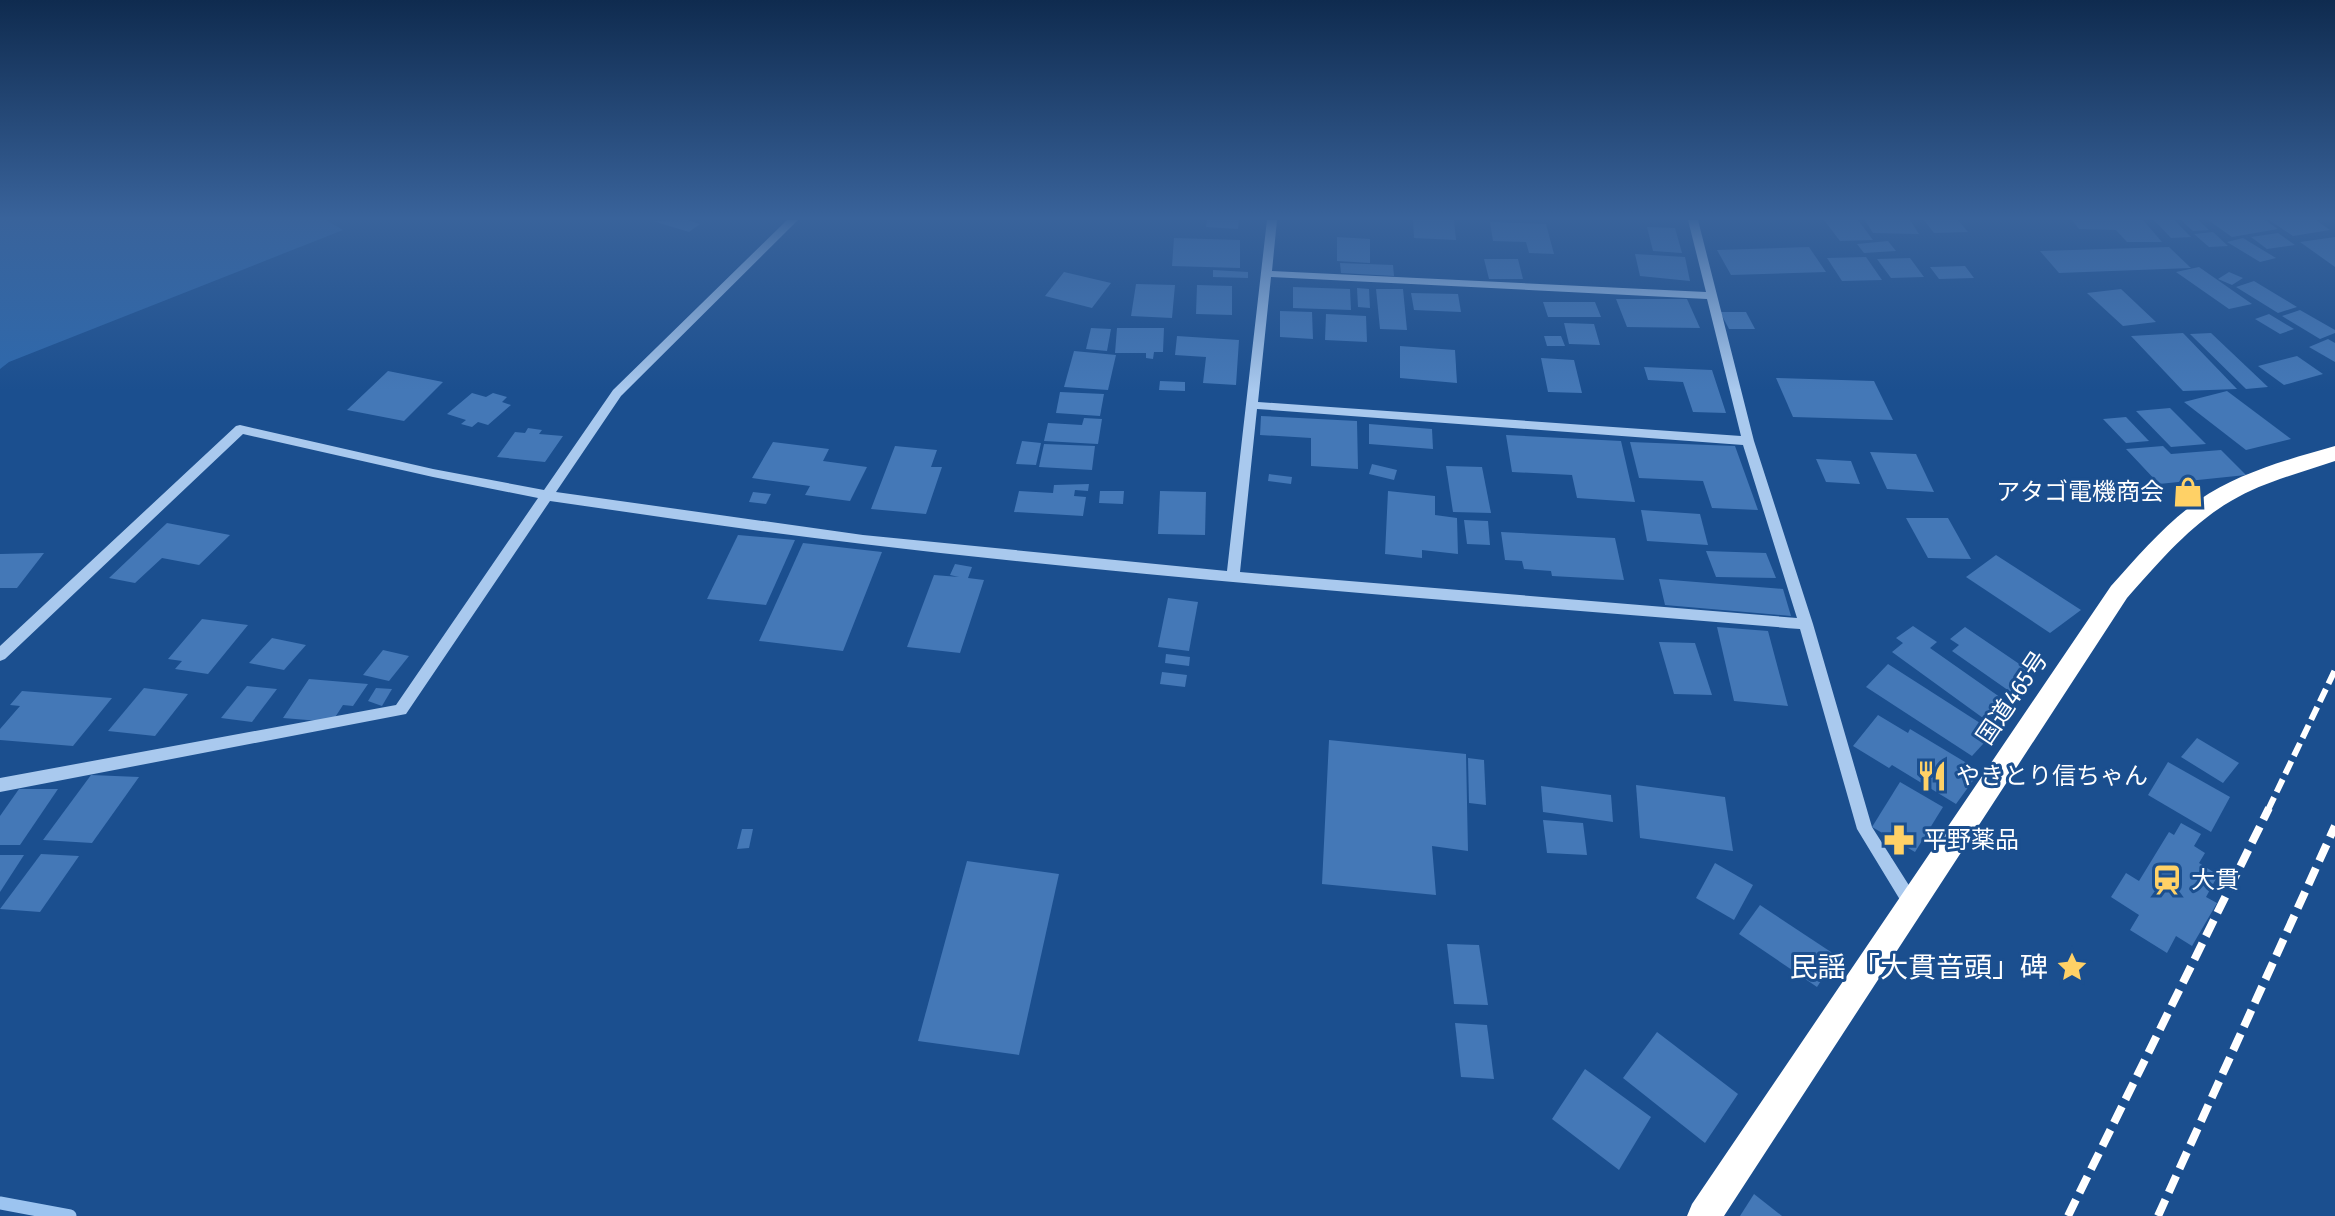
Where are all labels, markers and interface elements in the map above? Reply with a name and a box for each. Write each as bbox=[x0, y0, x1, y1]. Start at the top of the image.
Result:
shop icon: アタゴ電機商会 bbox=[2171, 475, 2205, 509]
place label: アタゴ電機商会 bbox=[1996, 478, 2164, 506]
street label: 国道465号 bbox=[1971, 646, 2053, 750]
restaurant icon: やきとり信ちゃん bbox=[1915, 759, 1949, 793]
place label: やきとり信ちゃん bbox=[1956, 762, 2148, 790]
pharmacy icon: 平野薬品 bbox=[1882, 823, 1916, 857]
place label: 平野薬品 bbox=[1923, 826, 2019, 854]
station icon: 大貫 bbox=[2150, 863, 2184, 897]
place label: 大貫 bbox=[2191, 866, 2239, 894]
place icon: 民謡 「大貫音頭」碑 bbox=[2055, 950, 2089, 984]
place label: 民謡 「大貫音頭」碑 bbox=[1789, 951, 2048, 984]

